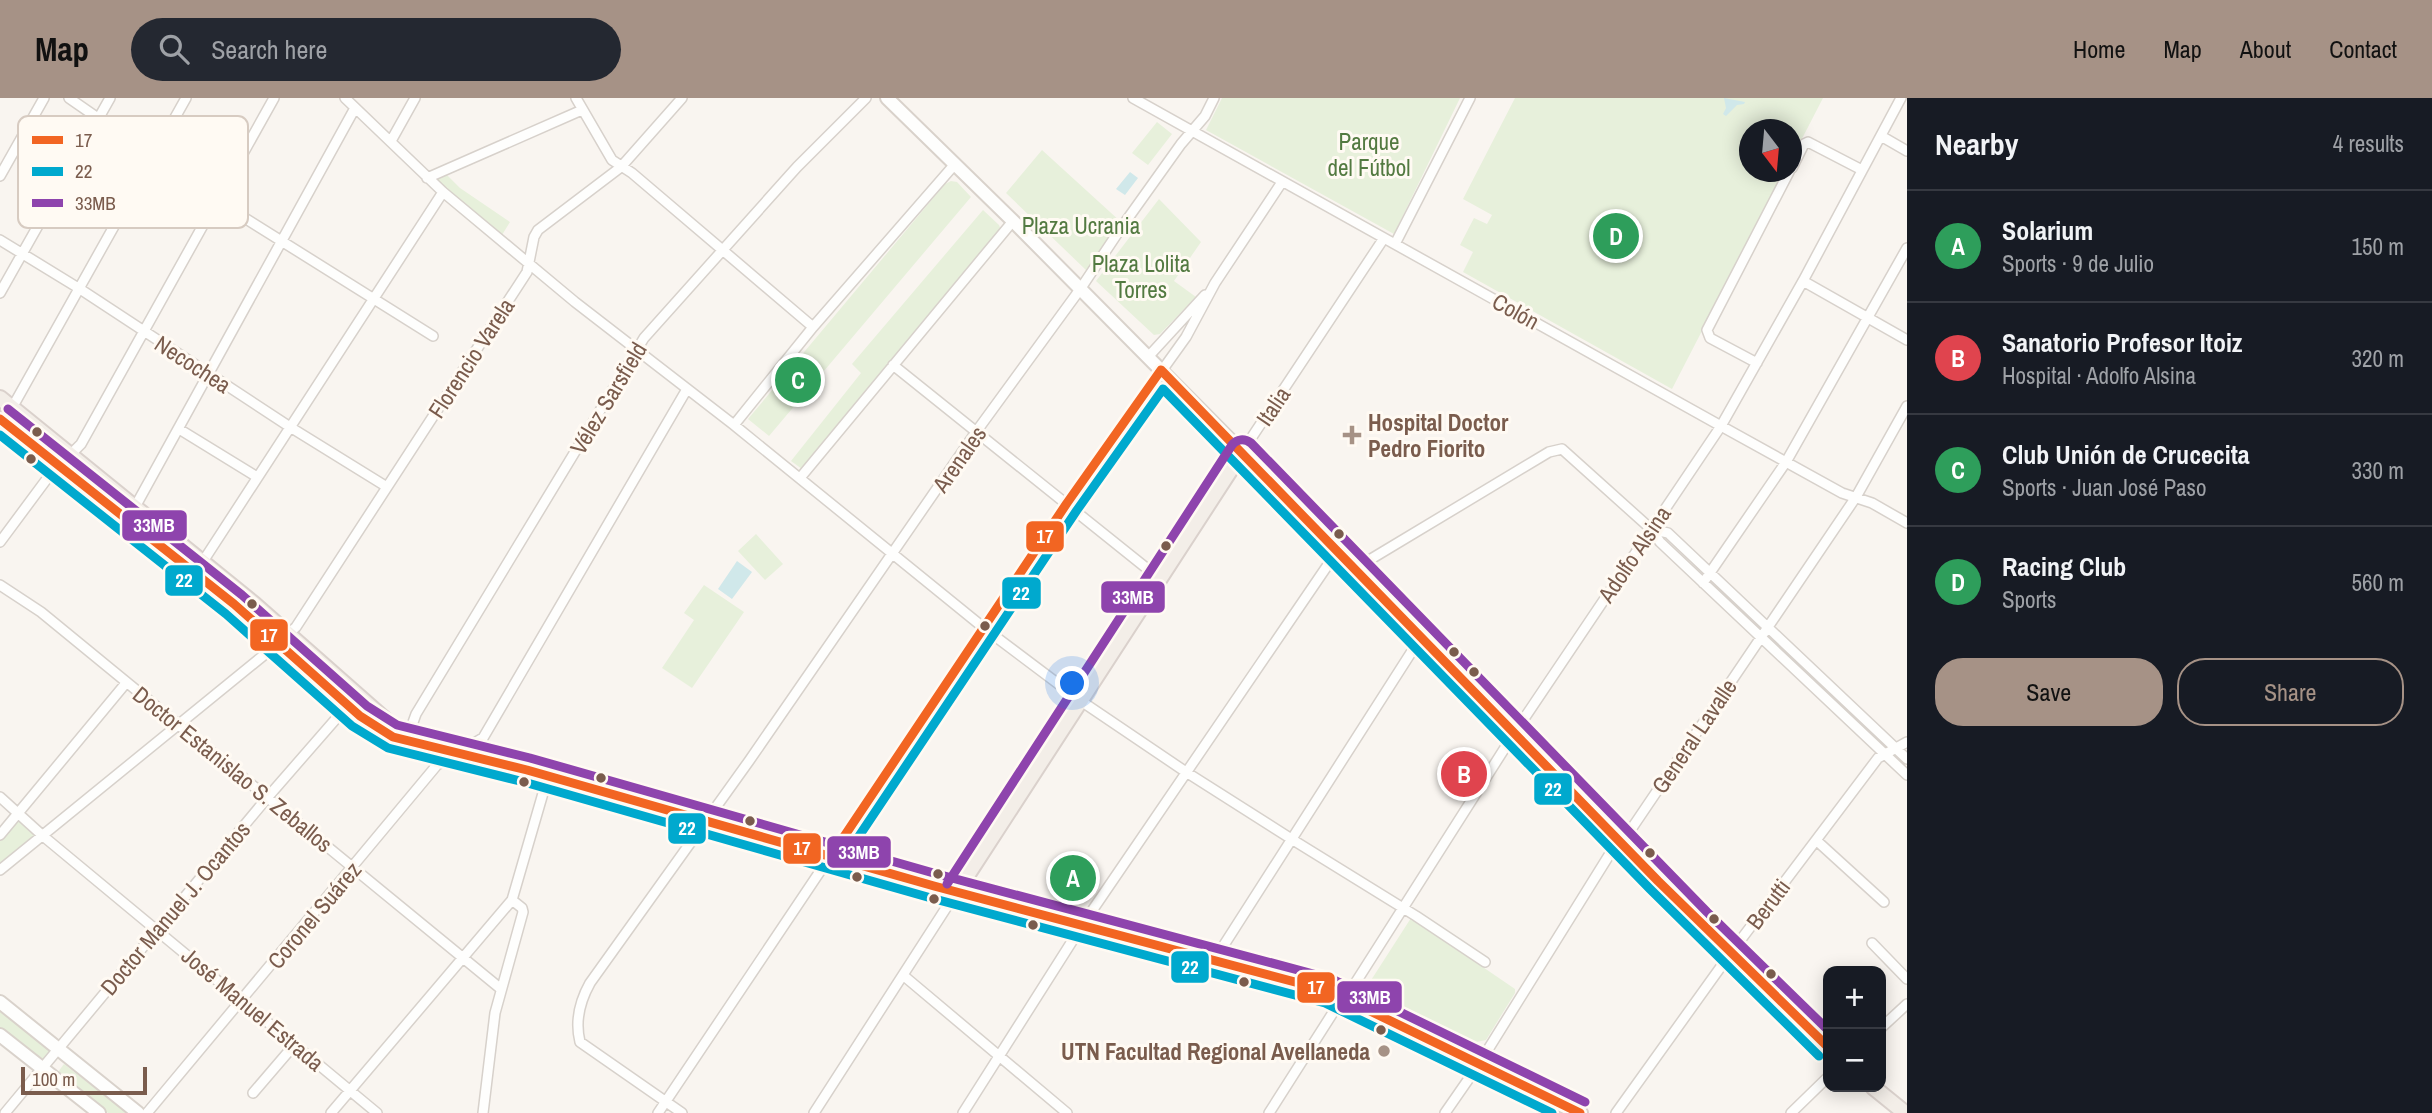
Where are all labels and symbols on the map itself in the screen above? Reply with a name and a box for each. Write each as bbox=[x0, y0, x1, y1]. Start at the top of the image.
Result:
legend bbox=[18, 116, 248, 228]
north arrow bbox=[1739, 119, 1802, 182]
park label: Parque del Fútbol bbox=[1328, 126, 1410, 183]
text: 17 bbox=[75, 127, 93, 153]
text: 22 bbox=[75, 158, 92, 184]
text: 33MB bbox=[75, 190, 116, 216]
park label: Plaza Ucrania bbox=[1022, 210, 1141, 241]
pin: D bbox=[1593, 210, 1639, 262]
park label: Plaza Lolita Torres bbox=[1092, 248, 1191, 305]
street label: Colón bbox=[1487, 285, 1545, 337]
street label: Florencio Varela bbox=[421, 292, 522, 424]
street label: Necochea bbox=[149, 328, 237, 400]
street label: Vélez Sarsfield bbox=[562, 336, 654, 460]
pin: C bbox=[775, 354, 821, 406]
street label: Italia bbox=[1249, 380, 1298, 432]
place label: Hospital Doctor Pedro Fiorito bbox=[1368, 407, 1509, 464]
street label: Arenales bbox=[924, 420, 993, 499]
unlabelled marker bbox=[30, 425, 44, 439]
marker: Hospital Doctor Pedro Fiorito bbox=[1342, 425, 1362, 445]
unlabelled marker bbox=[24, 452, 38, 466]
street label: Adolfo Alsina bbox=[1590, 499, 1678, 609]
line badge: 33MB bbox=[121, 509, 188, 542]
text: 33MB bbox=[133, 512, 175, 538]
line badge: 17 bbox=[1025, 520, 1065, 553]
text: 17 bbox=[1036, 523, 1054, 549]
unlabelled marker bbox=[1332, 527, 1346, 541]
unlabelled marker bbox=[1159, 539, 1173, 553]
line badge: 22 bbox=[164, 564, 204, 597]
text: 22 bbox=[175, 567, 193, 593]
line badge: 22 bbox=[1001, 576, 1042, 610]
text: 22 bbox=[1012, 580, 1030, 606]
line badge: 33MB bbox=[1100, 580, 1166, 614]
text: 33MB bbox=[1112, 584, 1154, 610]
unlabelled marker bbox=[245, 597, 259, 611]
line badge: 17 bbox=[249, 618, 289, 652]
unlabelled marker bbox=[978, 619, 992, 633]
text: 17 bbox=[260, 622, 278, 648]
unlabelled marker bbox=[1447, 645, 1461, 659]
unlabelled marker bbox=[1467, 665, 1481, 679]
your location bbox=[1055, 666, 1089, 700]
street label: General Lavalle bbox=[1644, 673, 1744, 799]
street label: Doctor Estanislao S. Zeballos bbox=[127, 679, 339, 859]
pin: B bbox=[1441, 748, 1487, 800]
unlabelled marker bbox=[594, 771, 608, 785]
line badge: 22 bbox=[1533, 772, 1573, 806]
unlabelled marker bbox=[517, 775, 531, 789]
text: 22 bbox=[1544, 776, 1562, 802]
line badge: 22 bbox=[667, 812, 707, 845]
unlabelled marker bbox=[743, 814, 757, 828]
street label: Doctor Manuel J. Ocantos bbox=[93, 815, 257, 1001]
text: 22 bbox=[678, 815, 696, 841]
line badge: 17 bbox=[782, 832, 822, 865]
text: 17 bbox=[793, 835, 811, 861]
line badge: 33MB bbox=[826, 835, 892, 869]
text: 33MB bbox=[838, 839, 880, 865]
unlabelled marker bbox=[1643, 846, 1657, 860]
pin: A bbox=[1050, 852, 1096, 904]
street label: Coronel Suárez bbox=[260, 855, 368, 975]
unlabelled marker bbox=[931, 867, 945, 881]
unlabelled marker bbox=[850, 870, 864, 884]
street label: Berutti bbox=[1739, 872, 1797, 936]
unlabelled marker bbox=[927, 892, 941, 906]
unlabelled marker bbox=[1707, 912, 1721, 926]
unlabelled marker bbox=[1026, 918, 1040, 932]
street label: José Manuel Estrada bbox=[175, 940, 331, 1078]
line badge: 22 bbox=[1170, 950, 1210, 984]
text: 22 bbox=[1181, 954, 1199, 980]
unlabelled marker bbox=[1764, 967, 1778, 981]
line badge: 17 bbox=[1296, 971, 1336, 1004]
text: 17 bbox=[1307, 974, 1325, 1000]
unlabelled marker bbox=[1237, 975, 1251, 989]
line badge: 33MB bbox=[1336, 980, 1403, 1014]
text: 33MB bbox=[1349, 984, 1391, 1010]
unlabelled marker bbox=[1374, 1023, 1388, 1037]
place label: UTN Facultad Regional Avellaneda bbox=[1061, 1036, 1371, 1067]
marker: UTN Facultad Regional Avellaneda bbox=[1376, 1043, 1392, 1059]
scale bar bbox=[21, 1064, 147, 1096]

